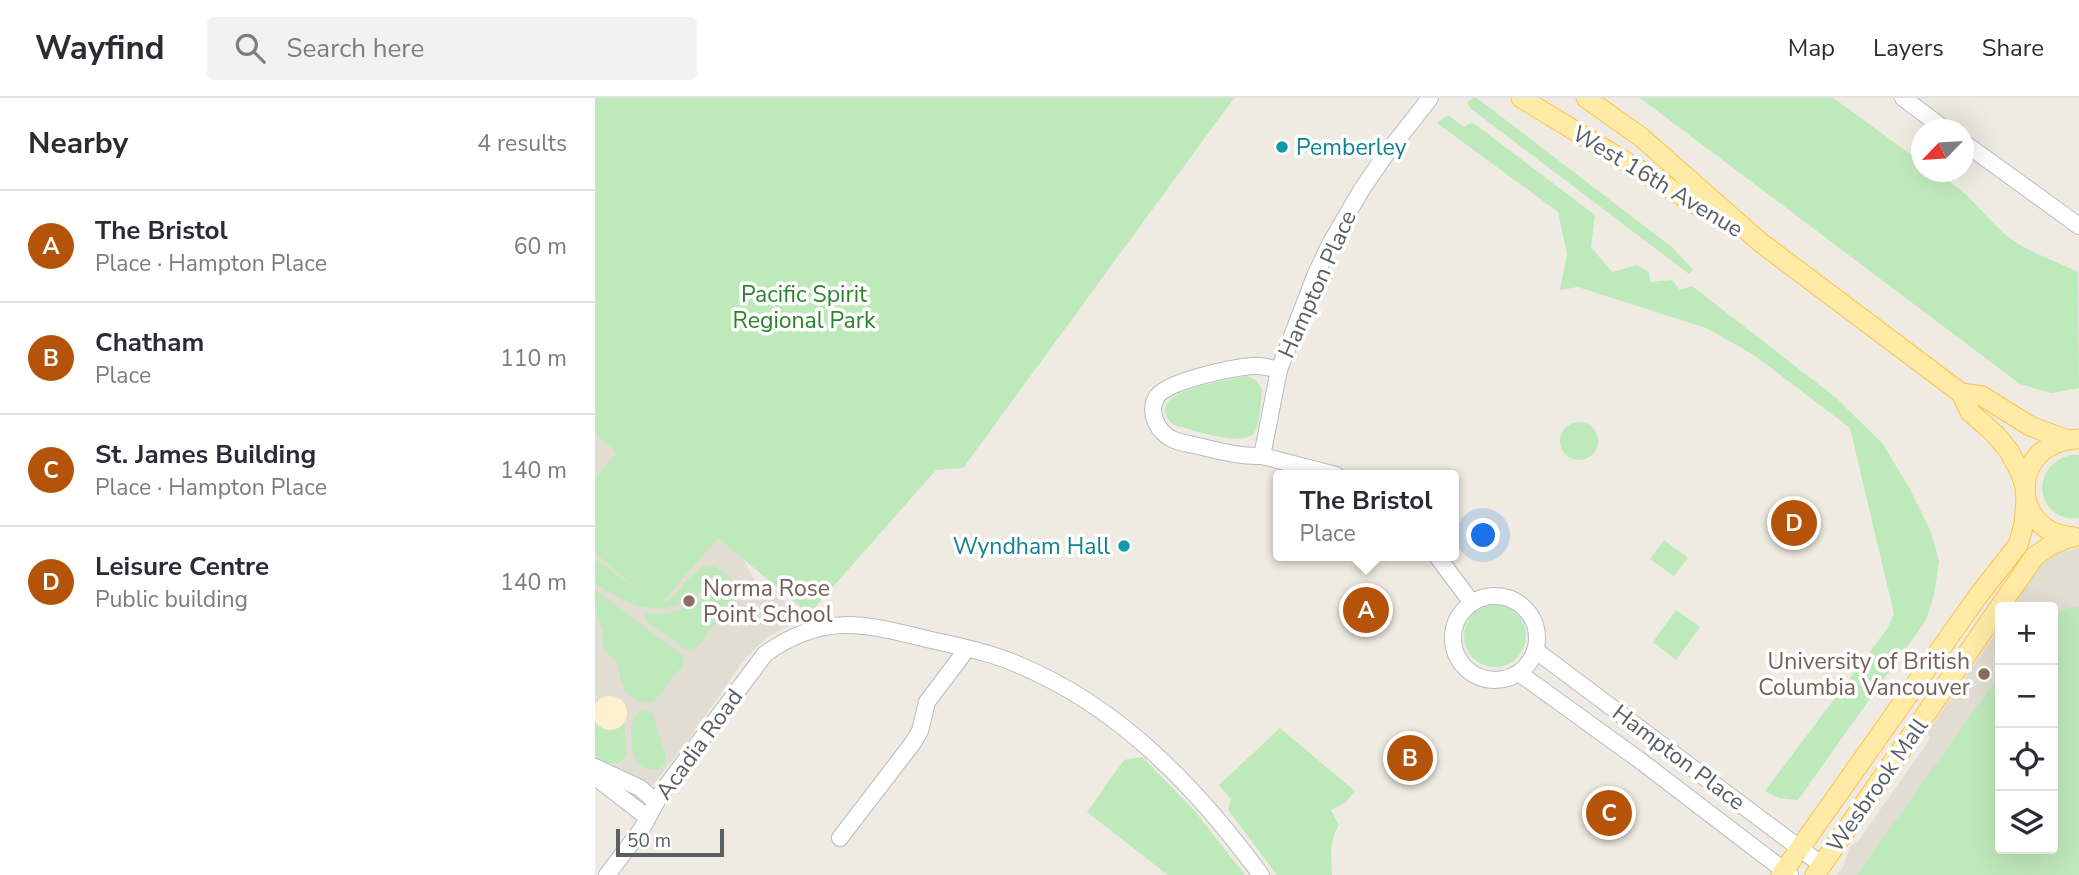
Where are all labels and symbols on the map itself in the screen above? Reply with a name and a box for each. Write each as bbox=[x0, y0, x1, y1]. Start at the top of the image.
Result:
street label: West 16th Avenue bbox=[1567, 118, 1749, 245]
north arrow bbox=[1911, 119, 1974, 182]
place label: Pemberley bbox=[1296, 132, 1407, 163]
marker: Pemberley bbox=[1274, 139, 1290, 155]
street label: Hampton Place bbox=[1271, 205, 1364, 363]
park label: Pacific Spirit Regional Park bbox=[733, 279, 876, 336]
pin: D bbox=[1771, 497, 1817, 549]
your location bbox=[1466, 518, 1500, 552]
place label: Wyndham Hall bbox=[953, 531, 1110, 562]
marker: Wyndham Hall bbox=[1116, 538, 1132, 554]
place label: Norma Rose Point School bbox=[703, 573, 833, 630]
pin: A bbox=[1343, 584, 1389, 636]
marker: Norma Rose Point School bbox=[681, 593, 697, 609]
place label: University of British Columbia Vancouver bbox=[1758, 646, 1971, 703]
marker: University of British Columbia Vancouver bbox=[1976, 666, 1992, 682]
street label: Acadia Road bbox=[649, 683, 750, 806]
street label: Hampton Place bbox=[1606, 697, 1751, 818]
street label: Wesbrook Mall bbox=[1820, 712, 1935, 859]
pin: B bbox=[1387, 732, 1433, 784]
pin: C bbox=[1586, 787, 1632, 839]
scale bar bbox=[616, 826, 725, 858]

